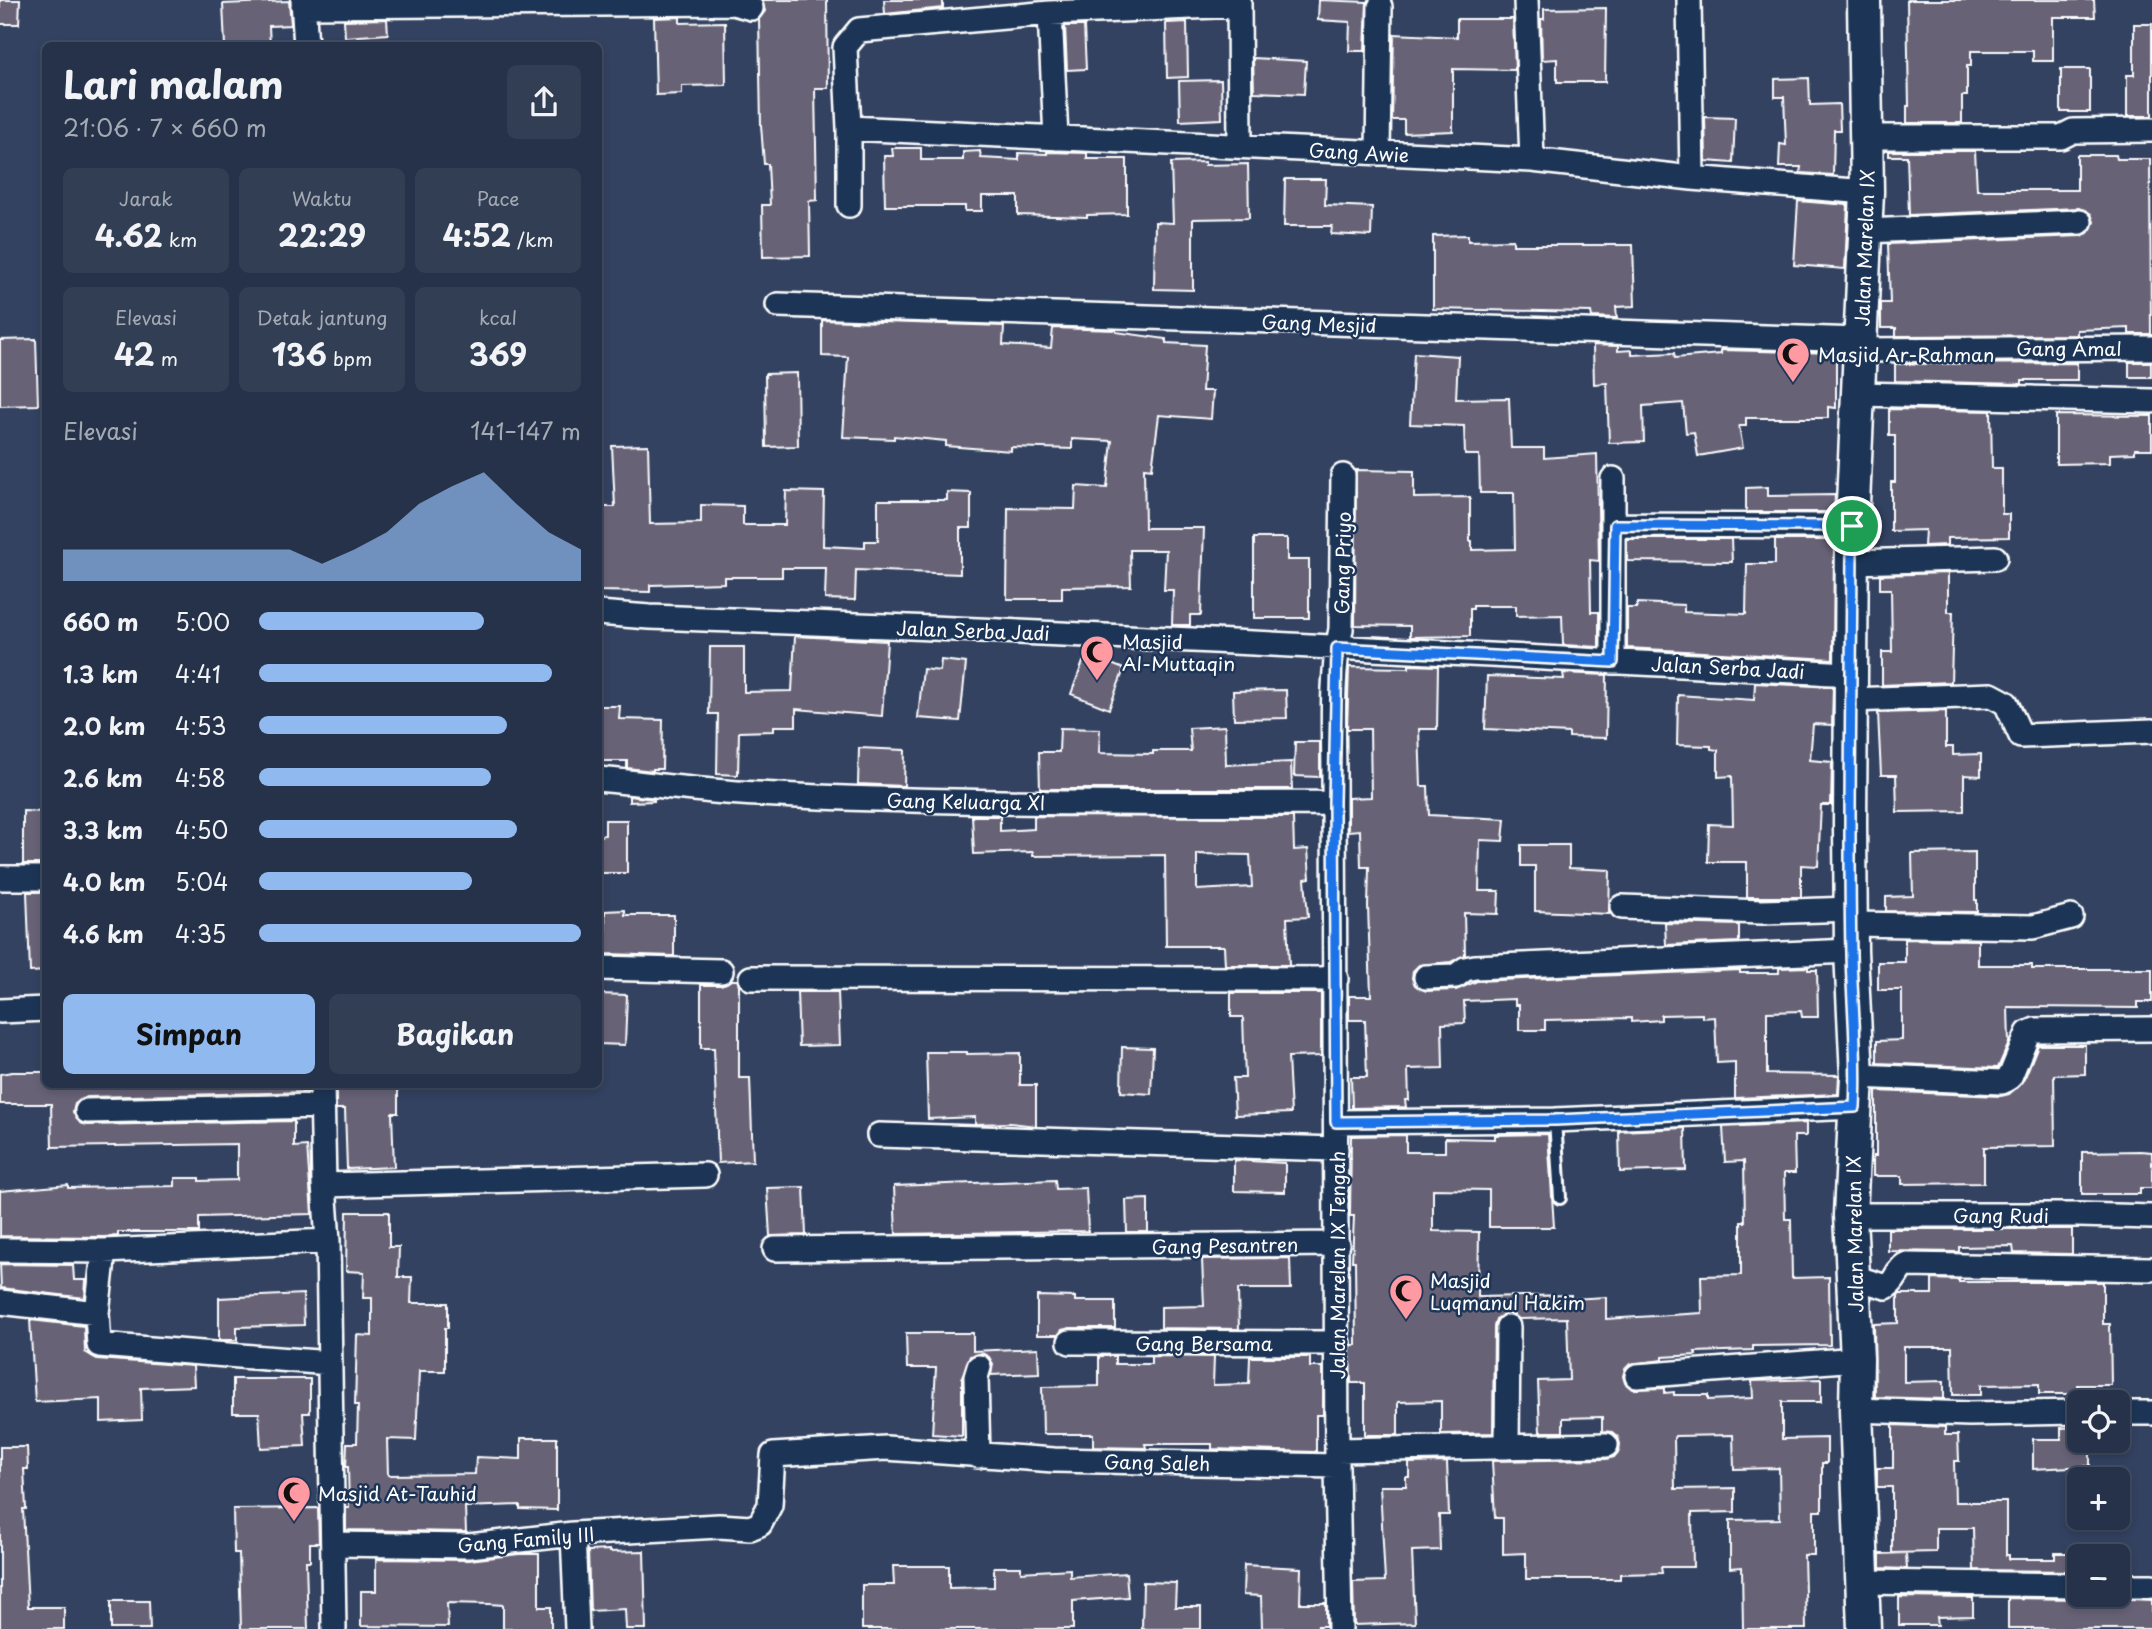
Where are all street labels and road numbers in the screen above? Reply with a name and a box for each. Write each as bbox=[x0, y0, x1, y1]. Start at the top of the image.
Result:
street label: Gang Awie bbox=[1308, 135, 1410, 169]
street label: Jalan Marelan IX bbox=[1847, 169, 1881, 327]
street label: Gang Mesjid bbox=[1261, 307, 1377, 339]
street label: Gang Amal bbox=[2016, 334, 2122, 362]
street label: Gang Priyo bbox=[1327, 511, 1357, 615]
street label: Jalan Serba Jadi bbox=[896, 613, 1050, 647]
street label: Jalan Serba Jadi bbox=[1650, 649, 1806, 685]
street label: Gang Keluarga XI bbox=[886, 786, 1046, 816]
street label: Jalan Marelan IX Tengah bbox=[1323, 1151, 1351, 1379]
street label: Jalan Marelan IX bbox=[1839, 1155, 1869, 1313]
street label: Gang Rudi bbox=[1953, 1201, 2049, 1229]
street label: Gang Pesantren bbox=[1151, 1230, 1299, 1260]
street label: Gang Bersama bbox=[1135, 1329, 1273, 1357]
street label: Gang Saleh bbox=[1104, 1447, 1210, 1477]
street label: Gang Family III bbox=[456, 1519, 596, 1559]

